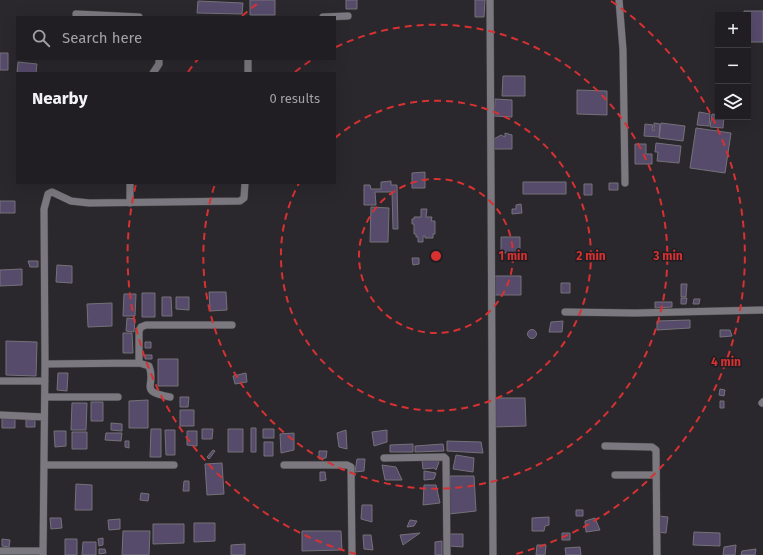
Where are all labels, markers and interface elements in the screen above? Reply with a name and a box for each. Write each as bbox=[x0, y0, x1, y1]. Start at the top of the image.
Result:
map controls bbox=[715, 12, 751, 120]
button: + bbox=[715, 12, 751, 48]
search box bbox=[16, 16, 336, 60]
icon: search bbox=[30, 27, 52, 49]
text: Search here bbox=[62, 29, 142, 47]
button: − bbox=[715, 48, 751, 84]
button: layers bbox=[715, 84, 751, 120]
text: Nearby bbox=[32, 88, 87, 109]
text: 0 results bbox=[269, 91, 320, 106]
centre of rings bbox=[429, 249, 443, 263]
text: 1 min bbox=[499, 249, 527, 263]
text: 2 min bbox=[576, 249, 606, 263]
text: 3 min bbox=[652, 249, 683, 263]
text: 4 min bbox=[711, 355, 741, 369]

